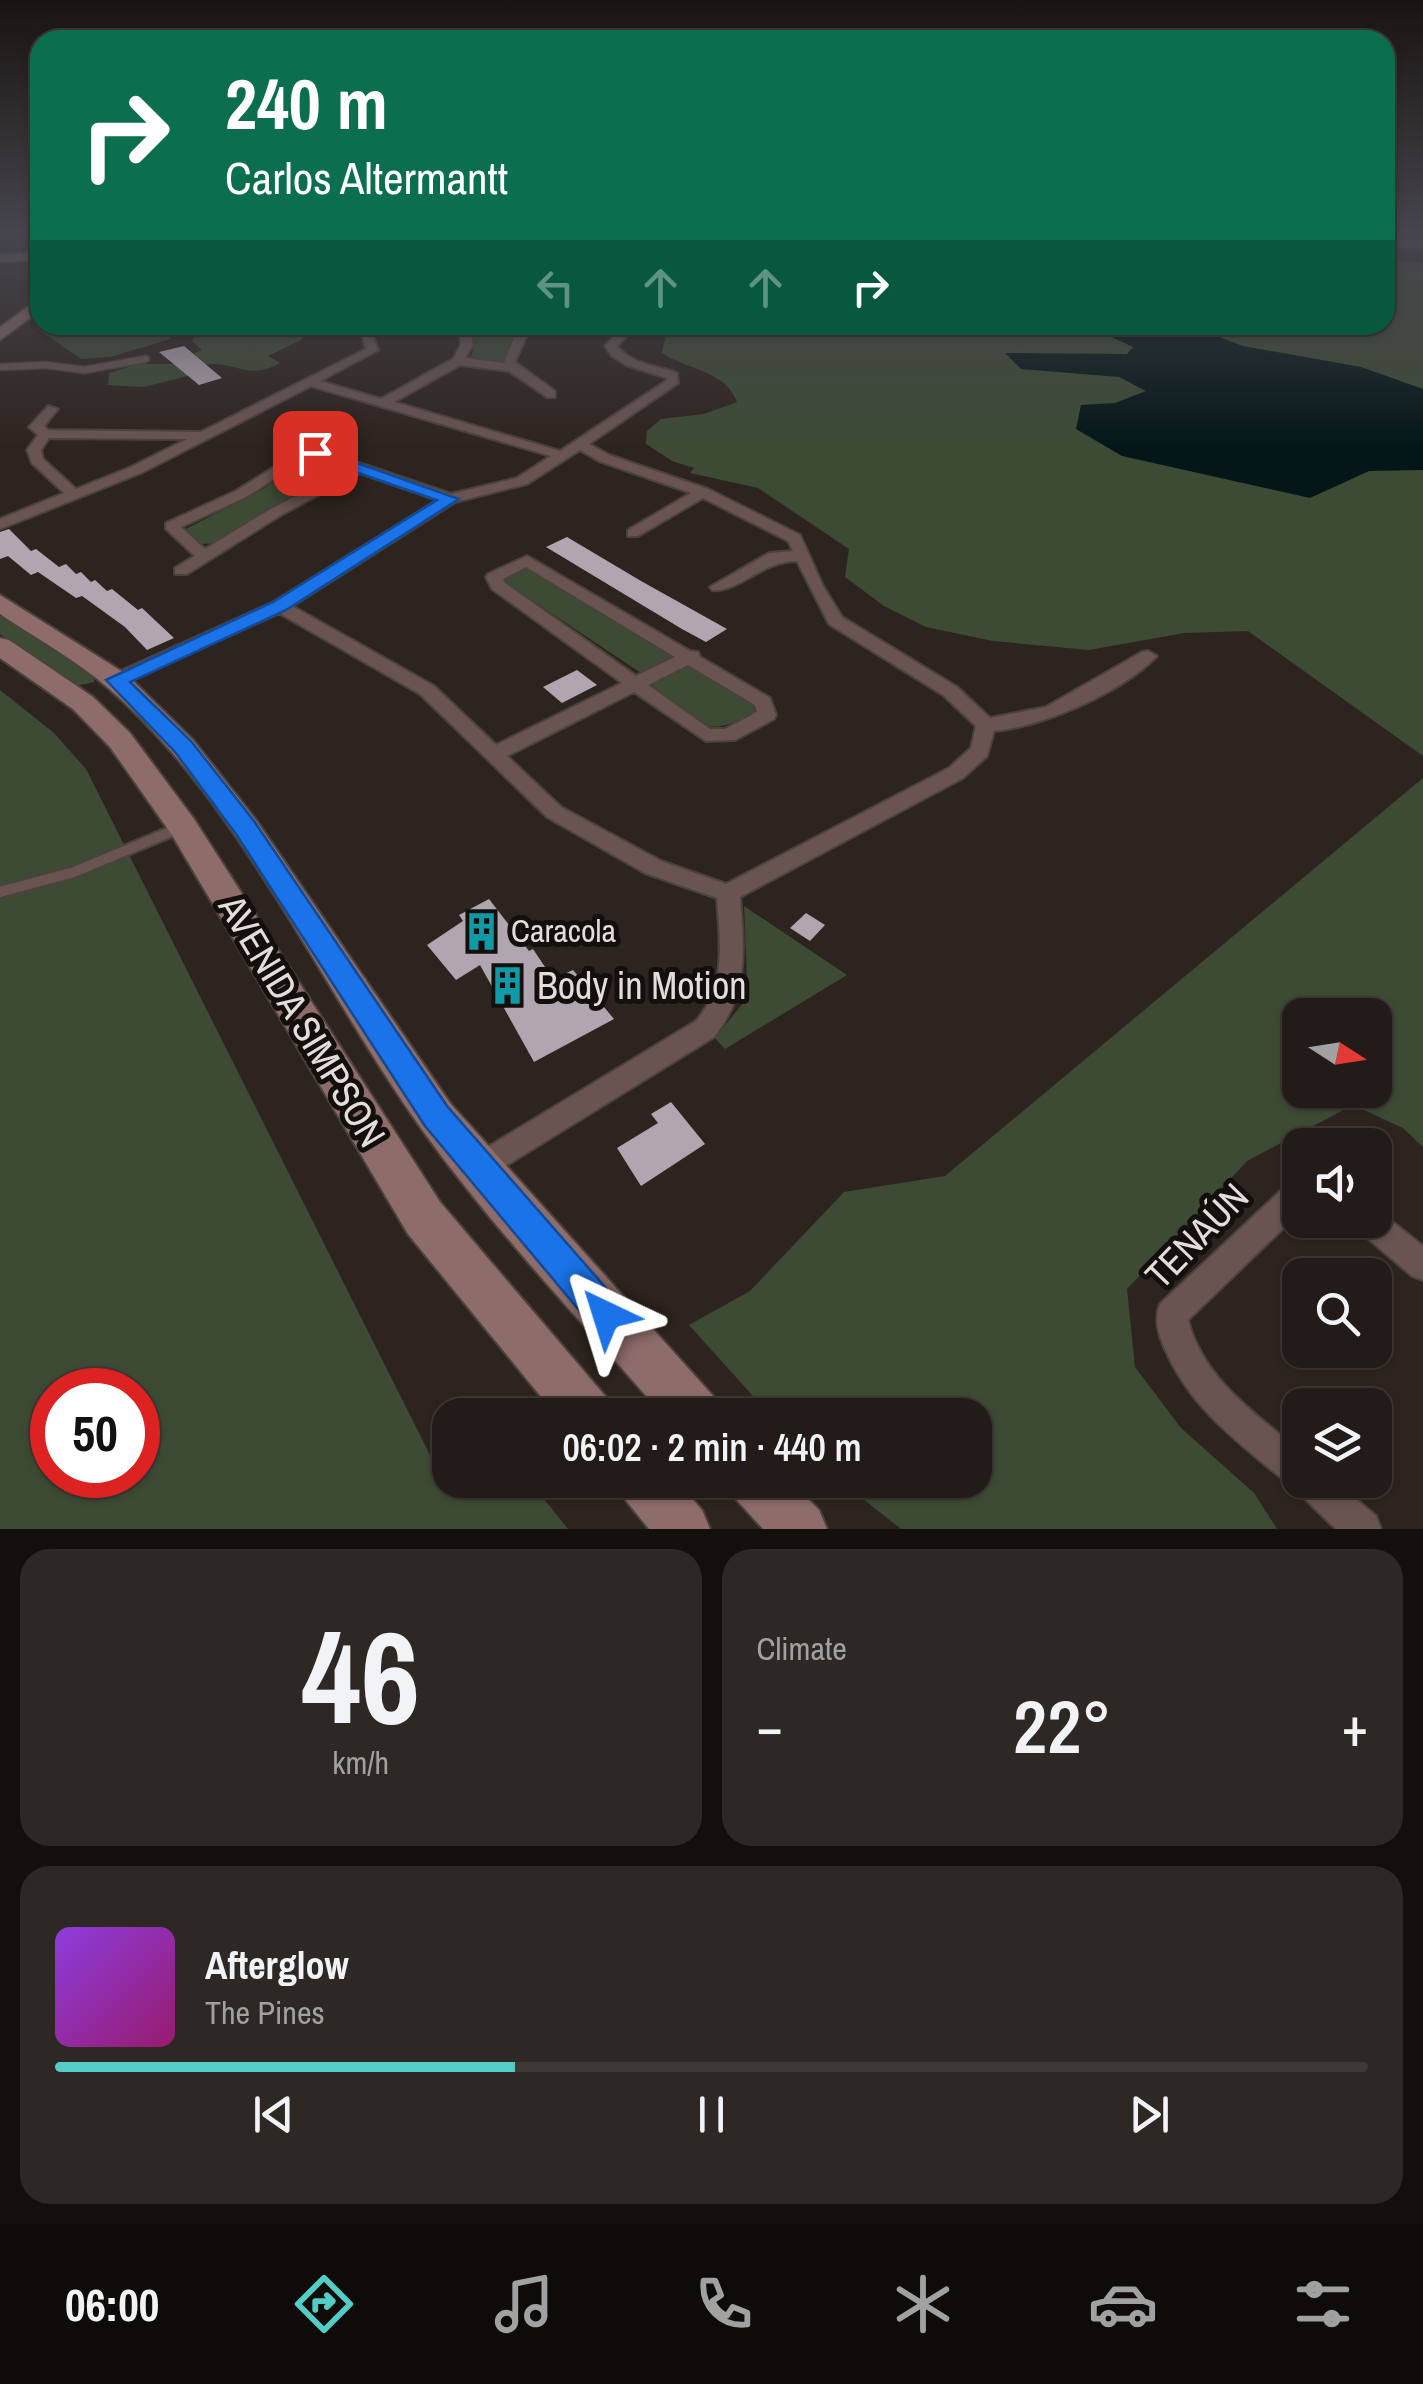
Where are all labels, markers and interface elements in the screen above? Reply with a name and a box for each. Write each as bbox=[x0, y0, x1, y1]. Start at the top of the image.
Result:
text: 240 m bbox=[225, 57, 388, 151]
icon: right bbox=[60, 70, 190, 200]
text: Carlos Altermantt bbox=[225, 147, 508, 208]
icon: left bbox=[528, 260, 583, 315]
icon: ahead bbox=[633, 260, 688, 315]
icon: ahead bbox=[738, 260, 793, 315]
icon: right bbox=[843, 260, 898, 315]
pin bbox=[273, 411, 358, 496]
icon: arrive bbox=[288, 426, 343, 481]
street label: AVENIDA SIMPSON bbox=[207, 885, 398, 1156]
place label: Caracola bbox=[511, 909, 616, 952]
building icon: Caracola bbox=[460, 910, 502, 952]
place label: Body in Motion bbox=[537, 960, 747, 1011]
building icon: Body in Motion bbox=[486, 965, 528, 1007]
north arrow bbox=[1282, 998, 1392, 1108]
map controls bbox=[1282, 998, 1392, 1498]
button: sound bbox=[1282, 1128, 1392, 1238]
street label: TENAÚN bbox=[1134, 1172, 1259, 1299]
button: search bbox=[1282, 1258, 1392, 1368]
position arrow bbox=[554, 1263, 658, 1367]
speed limit sign: 50 bbox=[30, 1368, 160, 1498]
button: layers bbox=[1282, 1388, 1392, 1498]
text: 06:02 · 2 min · 440 m bbox=[562, 1422, 862, 1473]
text: 46 bbox=[301, 1588, 420, 1764]
text: Climate bbox=[757, 1627, 847, 1670]
text: 22° bbox=[1013, 1675, 1111, 1776]
text: − bbox=[757, 1689, 783, 1763]
text: + bbox=[1342, 1689, 1368, 1763]
text: km/h bbox=[332, 1741, 389, 1784]
text: Afterglow bbox=[205, 1940, 349, 1991]
text: The Pines bbox=[205, 1991, 325, 2034]
icon: previous bbox=[246, 2087, 301, 2142]
icon: pause bbox=[684, 2087, 739, 2142]
icon: next bbox=[1122, 2087, 1177, 2142]
icon: directions bbox=[289, 2269, 359, 2339]
icon: music bbox=[489, 2269, 559, 2339]
icon: phone bbox=[689, 2269, 759, 2339]
icon: climate bbox=[888, 2269, 958, 2339]
icon: car bbox=[1088, 2269, 1158, 2339]
icon: filters bbox=[1288, 2269, 1358, 2339]
text: 06:00 bbox=[65, 2274, 159, 2335]

